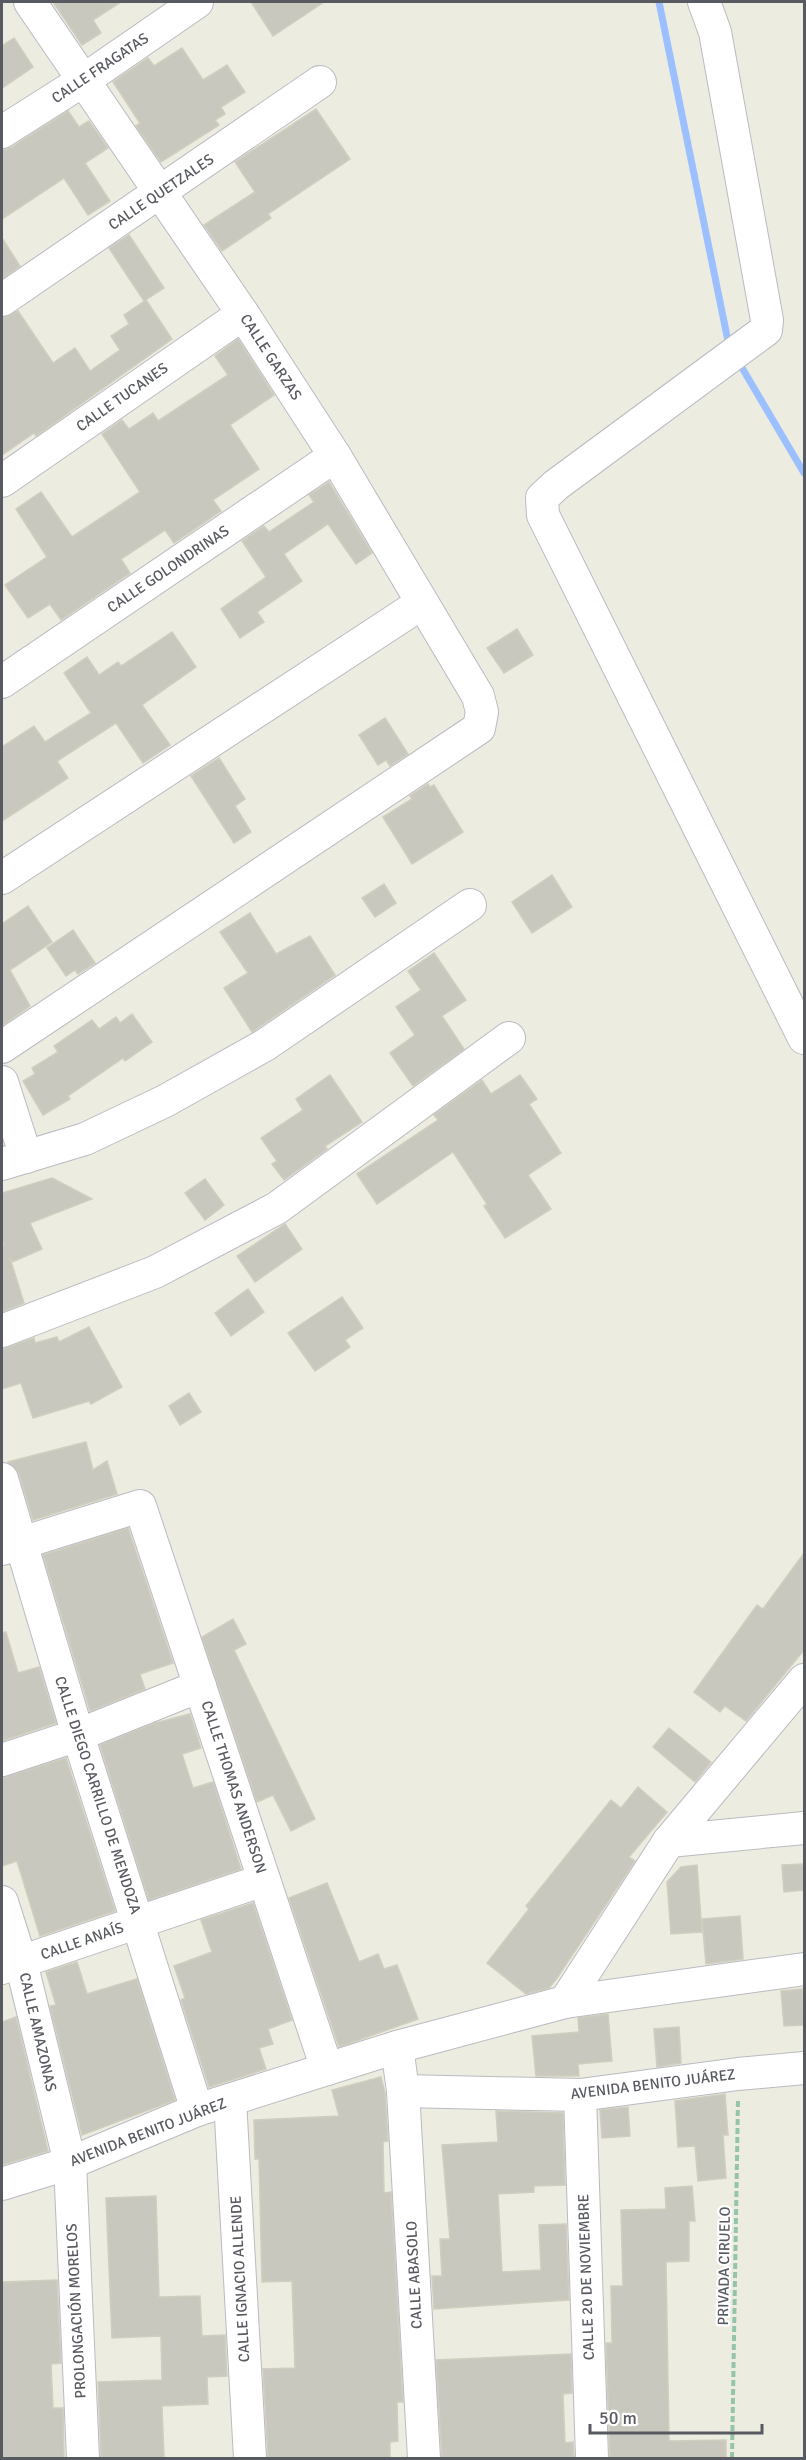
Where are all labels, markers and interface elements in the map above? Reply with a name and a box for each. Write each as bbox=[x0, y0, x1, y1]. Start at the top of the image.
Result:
street label: CALLE FRAGATAS bbox=[48, 29, 152, 107]
street label: CALLE QUETZALES bbox=[105, 150, 217, 234]
street label: CALLE GARZAS bbox=[236, 311, 306, 403]
street label: CALLE TUCANES bbox=[73, 359, 171, 435]
street label: CALLE GOLONDRINAS bbox=[104, 521, 232, 617]
street label: CALLE DIEGO CARRILLO DE MENDOZA bbox=[51, 1674, 145, 1916]
street label: CALLE THOMAS ANDERSON bbox=[198, 1698, 270, 1876]
street label: CALLE ANAÍS bbox=[38, 1917, 126, 1964]
street label: CALLE AMAZONAS bbox=[16, 1971, 60, 2093]
street label: AVENIDA BENITO JUÁREZ bbox=[569, 2064, 736, 2103]
street label: AVENIDA BENITO JUÁREZ bbox=[67, 2093, 229, 2170]
street label: CALLE 20 DE NOVIEMBRE bbox=[574, 2194, 598, 2360]
street label: CALLE IGNACIO ALLENDE bbox=[227, 2195, 253, 2363]
street label: PRIVADA CIRUELO bbox=[714, 2206, 734, 2326]
street label: CALLE ABASOLO bbox=[402, 2220, 426, 2330]
street label: PROLONGACIÓN MORELOS bbox=[61, 2223, 90, 2399]
scale bar bbox=[590, 2397, 762, 2435]
text: 50 m bbox=[599, 2407, 637, 2429]

